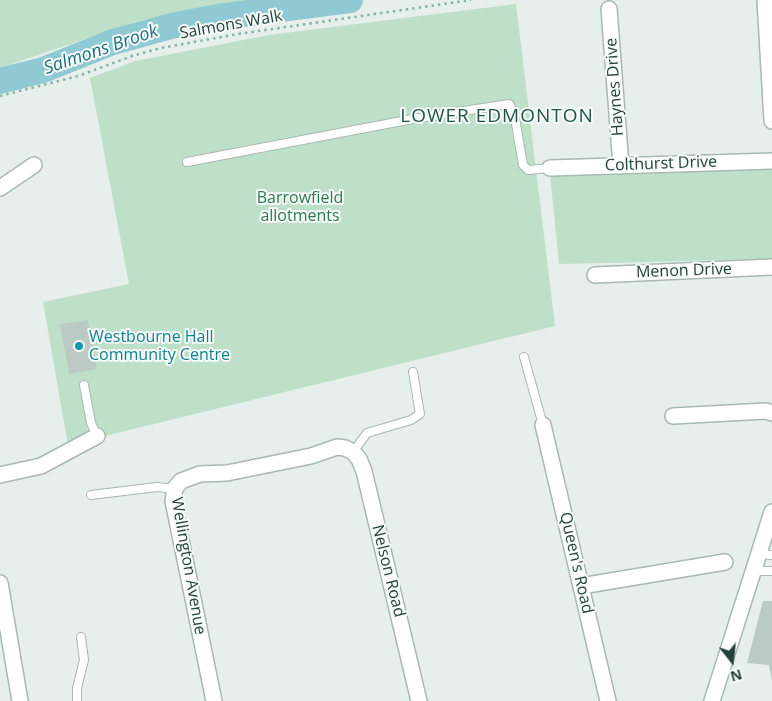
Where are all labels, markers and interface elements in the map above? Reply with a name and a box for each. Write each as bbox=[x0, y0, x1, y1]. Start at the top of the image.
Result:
street label: Salmons Walk bbox=[178, 7, 284, 43]
water label: Salmons Brook bbox=[41, 20, 161, 80]
street label: Haynes Drive bbox=[602, 37, 628, 137]
district label: LOWER EDMONTON bbox=[398, 106, 596, 128]
street label: Colthurst Drive bbox=[605, 152, 717, 176]
park label: Barrowfield allotments bbox=[257, 188, 343, 226]
street label: Menon Drive bbox=[636, 260, 732, 282]
place label: Westbourne Hall Community Centre bbox=[89, 327, 230, 365]
marker: Westbourne Hall Community Centre bbox=[73, 340, 85, 352]
street label: Wellington Avenue bbox=[166, 496, 210, 636]
street label: Queen's Road bbox=[555, 510, 597, 616]
street label: Nelson Road bbox=[367, 523, 409, 619]
north arrow bbox=[707, 636, 757, 686]
text: N bbox=[728, 665, 744, 687]

